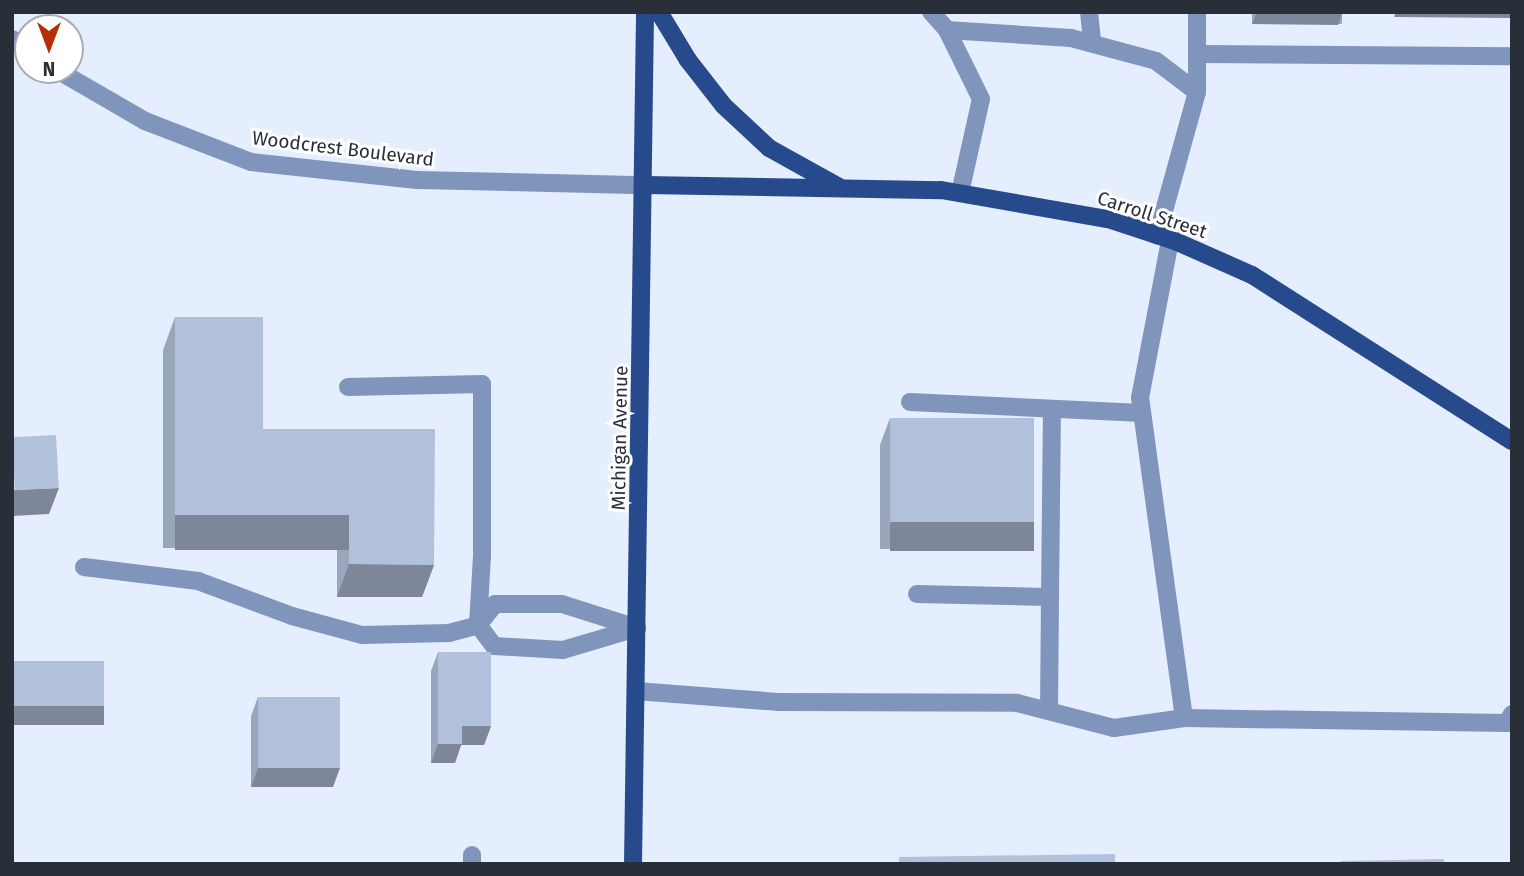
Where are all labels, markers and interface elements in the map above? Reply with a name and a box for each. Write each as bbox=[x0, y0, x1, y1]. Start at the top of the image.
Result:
north arrow bbox=[14, 14, 84, 84]
text: N bbox=[43, 57, 55, 80]
street label: Woodcrest Boulevard bbox=[251, 127, 435, 171]
street label: Carroll Street bbox=[1094, 187, 1210, 243]
street label: Michigan Avenue bbox=[607, 365, 633, 511]

